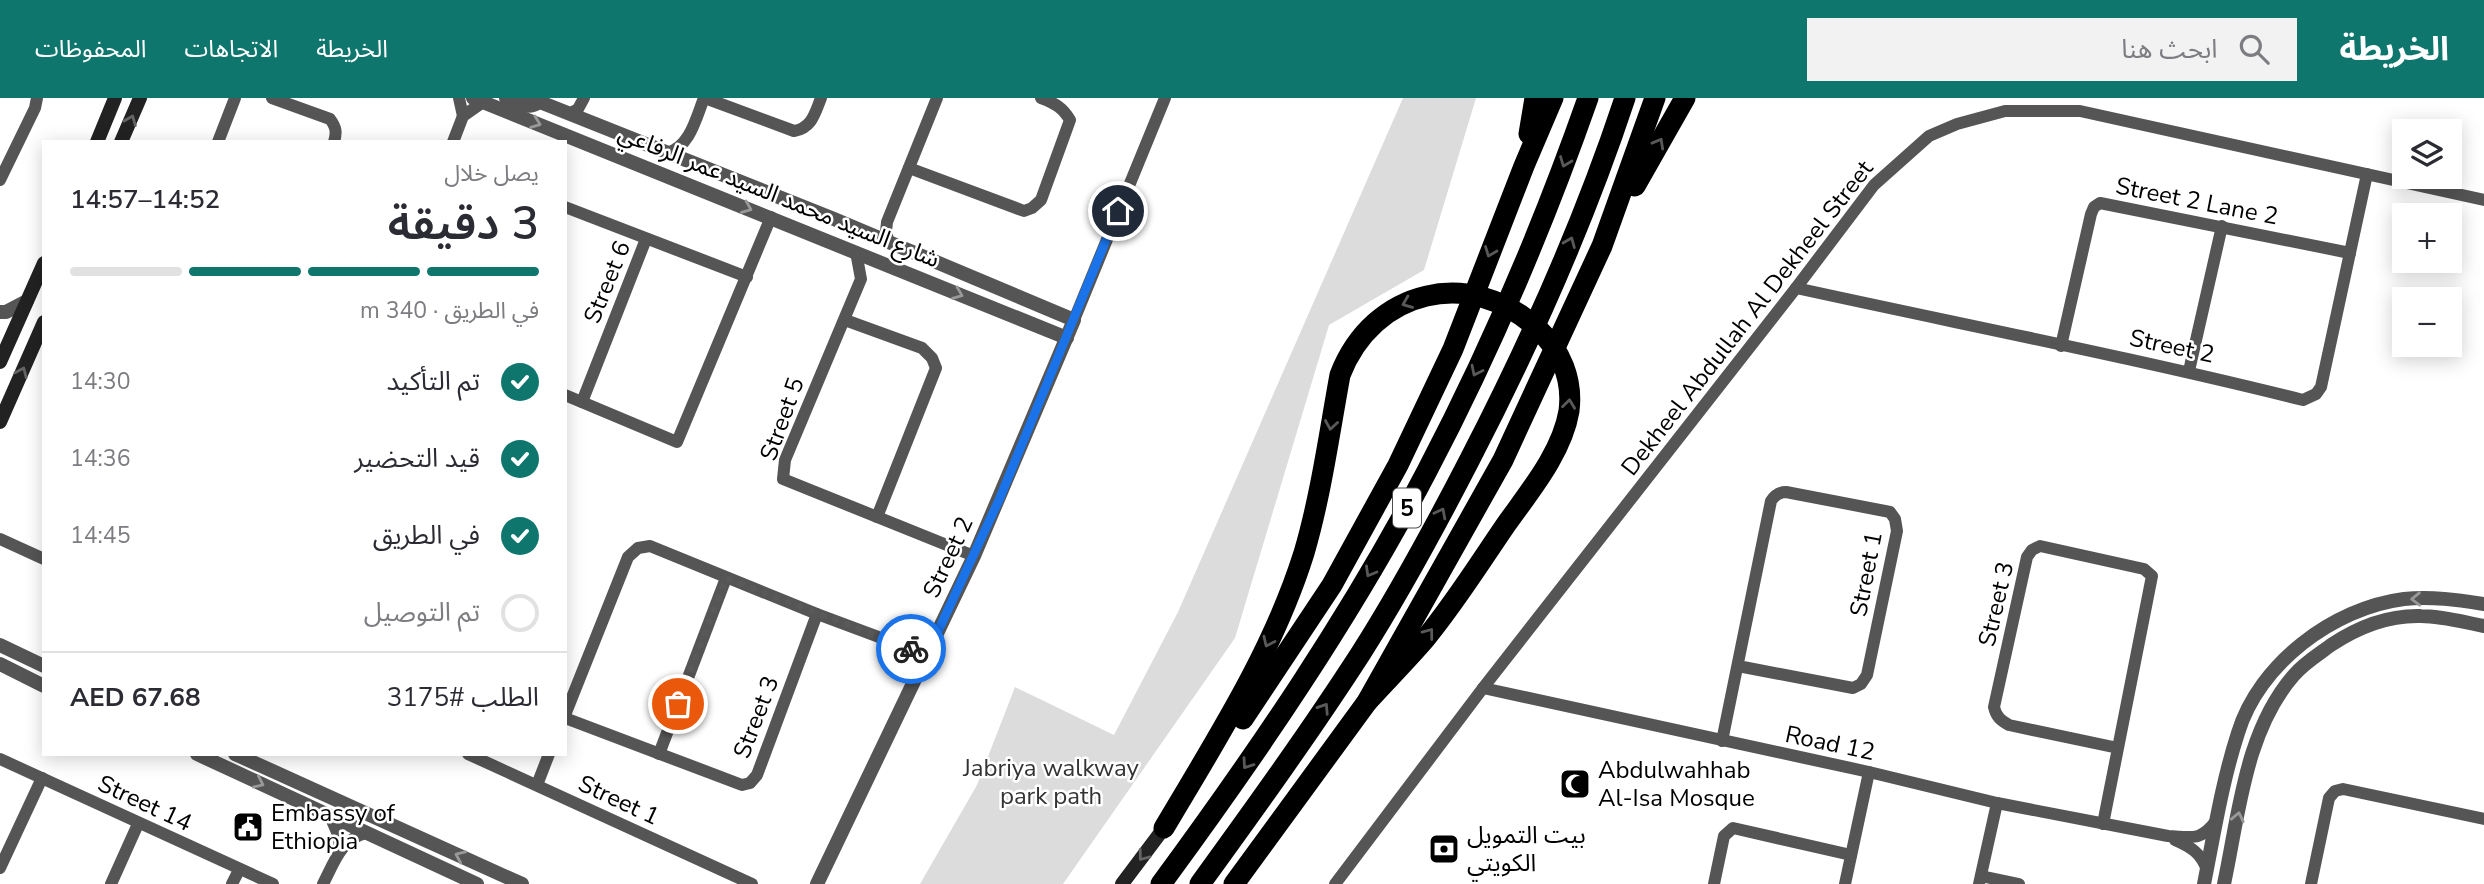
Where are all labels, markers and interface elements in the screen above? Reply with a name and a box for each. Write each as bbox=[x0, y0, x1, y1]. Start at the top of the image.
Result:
search box bbox=[1807, 18, 2297, 81]
text: الخريطة bbox=[2339, 27, 2449, 72]
icon: search bbox=[2235, 30, 2273, 68]
text: ابحث هنا bbox=[2121, 32, 2217, 67]
text: المحفوظات bbox=[35, 33, 146, 65]
text: الاتجاهات bbox=[184, 33, 278, 65]
text: الخريطة bbox=[316, 33, 388, 65]
one-way arrow bbox=[530, 114, 542, 128]
one-way arrow bbox=[122, 115, 136, 127]
street label: شارع السيد محمد السيد عمر الرفاعي bbox=[613, 117, 944, 278]
map controls bbox=[2392, 119, 2462, 357]
button: layers bbox=[2392, 119, 2462, 189]
one-way arrow bbox=[1651, 138, 1664, 151]
street label: Dekheel Abdullah Al Dekheel Street bbox=[1614, 153, 1881, 482]
one-way arrow bbox=[1560, 156, 1574, 168]
text: يصل خلال bbox=[444, 158, 539, 189]
street label: Street 2 Lane 2 bbox=[2113, 170, 2281, 232]
pin bbox=[1088, 181, 1148, 241]
text: 14:52–14:57 bbox=[70, 182, 220, 217]
text: 3 دقيقة bbox=[388, 192, 539, 255]
icon: home bbox=[1099, 192, 1137, 230]
one-way arrow bbox=[741, 199, 753, 213]
button: + bbox=[2392, 203, 2462, 273]
street label: Street 6 bbox=[576, 236, 638, 328]
one-way arrow bbox=[1562, 236, 1576, 248]
one-way arrow bbox=[1485, 246, 1499, 258]
one-way arrow bbox=[950, 286, 963, 300]
button: − bbox=[2392, 287, 2462, 357]
one-way arrow bbox=[1401, 294, 1413, 308]
text: في الطريق · 340 m bbox=[360, 295, 539, 326]
street label: Street 2 bbox=[2127, 321, 2217, 371]
icon: check bbox=[501, 363, 539, 401]
text: تم التأكيد bbox=[387, 364, 480, 399]
one-way arrow bbox=[1470, 364, 1484, 376]
text: 14:30 bbox=[70, 366, 130, 397]
one-way arrow bbox=[14, 367, 28, 379]
street label: Street 5 bbox=[752, 373, 812, 465]
one-way arrow bbox=[1561, 398, 1576, 410]
one-way arrow bbox=[1324, 419, 1339, 431]
icon: check bbox=[501, 440, 539, 478]
text: قيد التحضير bbox=[354, 441, 480, 476]
text: 14:36 bbox=[70, 443, 130, 474]
road number: 5 bbox=[1393, 488, 1421, 528]
one-way arrow bbox=[1433, 508, 1447, 521]
street label: Street 2 bbox=[915, 511, 981, 603]
icon: check bbox=[501, 517, 539, 555]
text: في الطريق bbox=[373, 518, 480, 553]
text: 14:45 bbox=[70, 520, 130, 551]
street label: Street 1 bbox=[1842, 529, 1890, 619]
street label: Street 3 bbox=[1971, 558, 2021, 650]
one-way arrow bbox=[1365, 565, 1378, 578]
one-way arrow bbox=[2410, 592, 2421, 607]
text: تم التوصيل bbox=[364, 595, 480, 630]
courier bbox=[876, 614, 946, 684]
one-way arrow bbox=[1420, 628, 1433, 641]
icon: bike bbox=[892, 630, 930, 668]
one-way arrow bbox=[1262, 635, 1276, 648]
street label: Street 3 bbox=[726, 671, 786, 763]
pin bbox=[648, 674, 708, 734]
text: AED 67.68 bbox=[70, 680, 201, 715]
text: الطلب #3175 bbox=[387, 680, 539, 715]
icon: bag bbox=[659, 685, 697, 723]
one-way arrow bbox=[1316, 703, 1329, 716]
street label: Road 12 bbox=[1782, 718, 1878, 768]
park label: Jabriya walkway park path bbox=[962, 752, 1140, 812]
place label: Abdulwahhab Al-Isa Mosque bbox=[1598, 754, 1755, 814]
one-way arrow bbox=[1243, 756, 1255, 769]
street label: Street 14 bbox=[93, 767, 197, 839]
street label: Street 1 bbox=[573, 767, 665, 833]
mosque icon: Abdulwahhab Al-Isa Mosque bbox=[1558, 767, 1592, 801]
one-way arrow bbox=[252, 775, 264, 789]
place label: Embassy of Ethiopia bbox=[271, 797, 396, 857]
public building icon: Embassy of Ethiopia bbox=[231, 810, 265, 844]
one-way arrow bbox=[2230, 811, 2245, 823]
place label: بيت التمويل الكويتي bbox=[1467, 819, 1586, 882]
bank icon: بيت التمويل الكويتي bbox=[1427, 832, 1461, 866]
one-way arrow bbox=[1138, 848, 1151, 861]
one-way arrow bbox=[455, 850, 467, 864]

